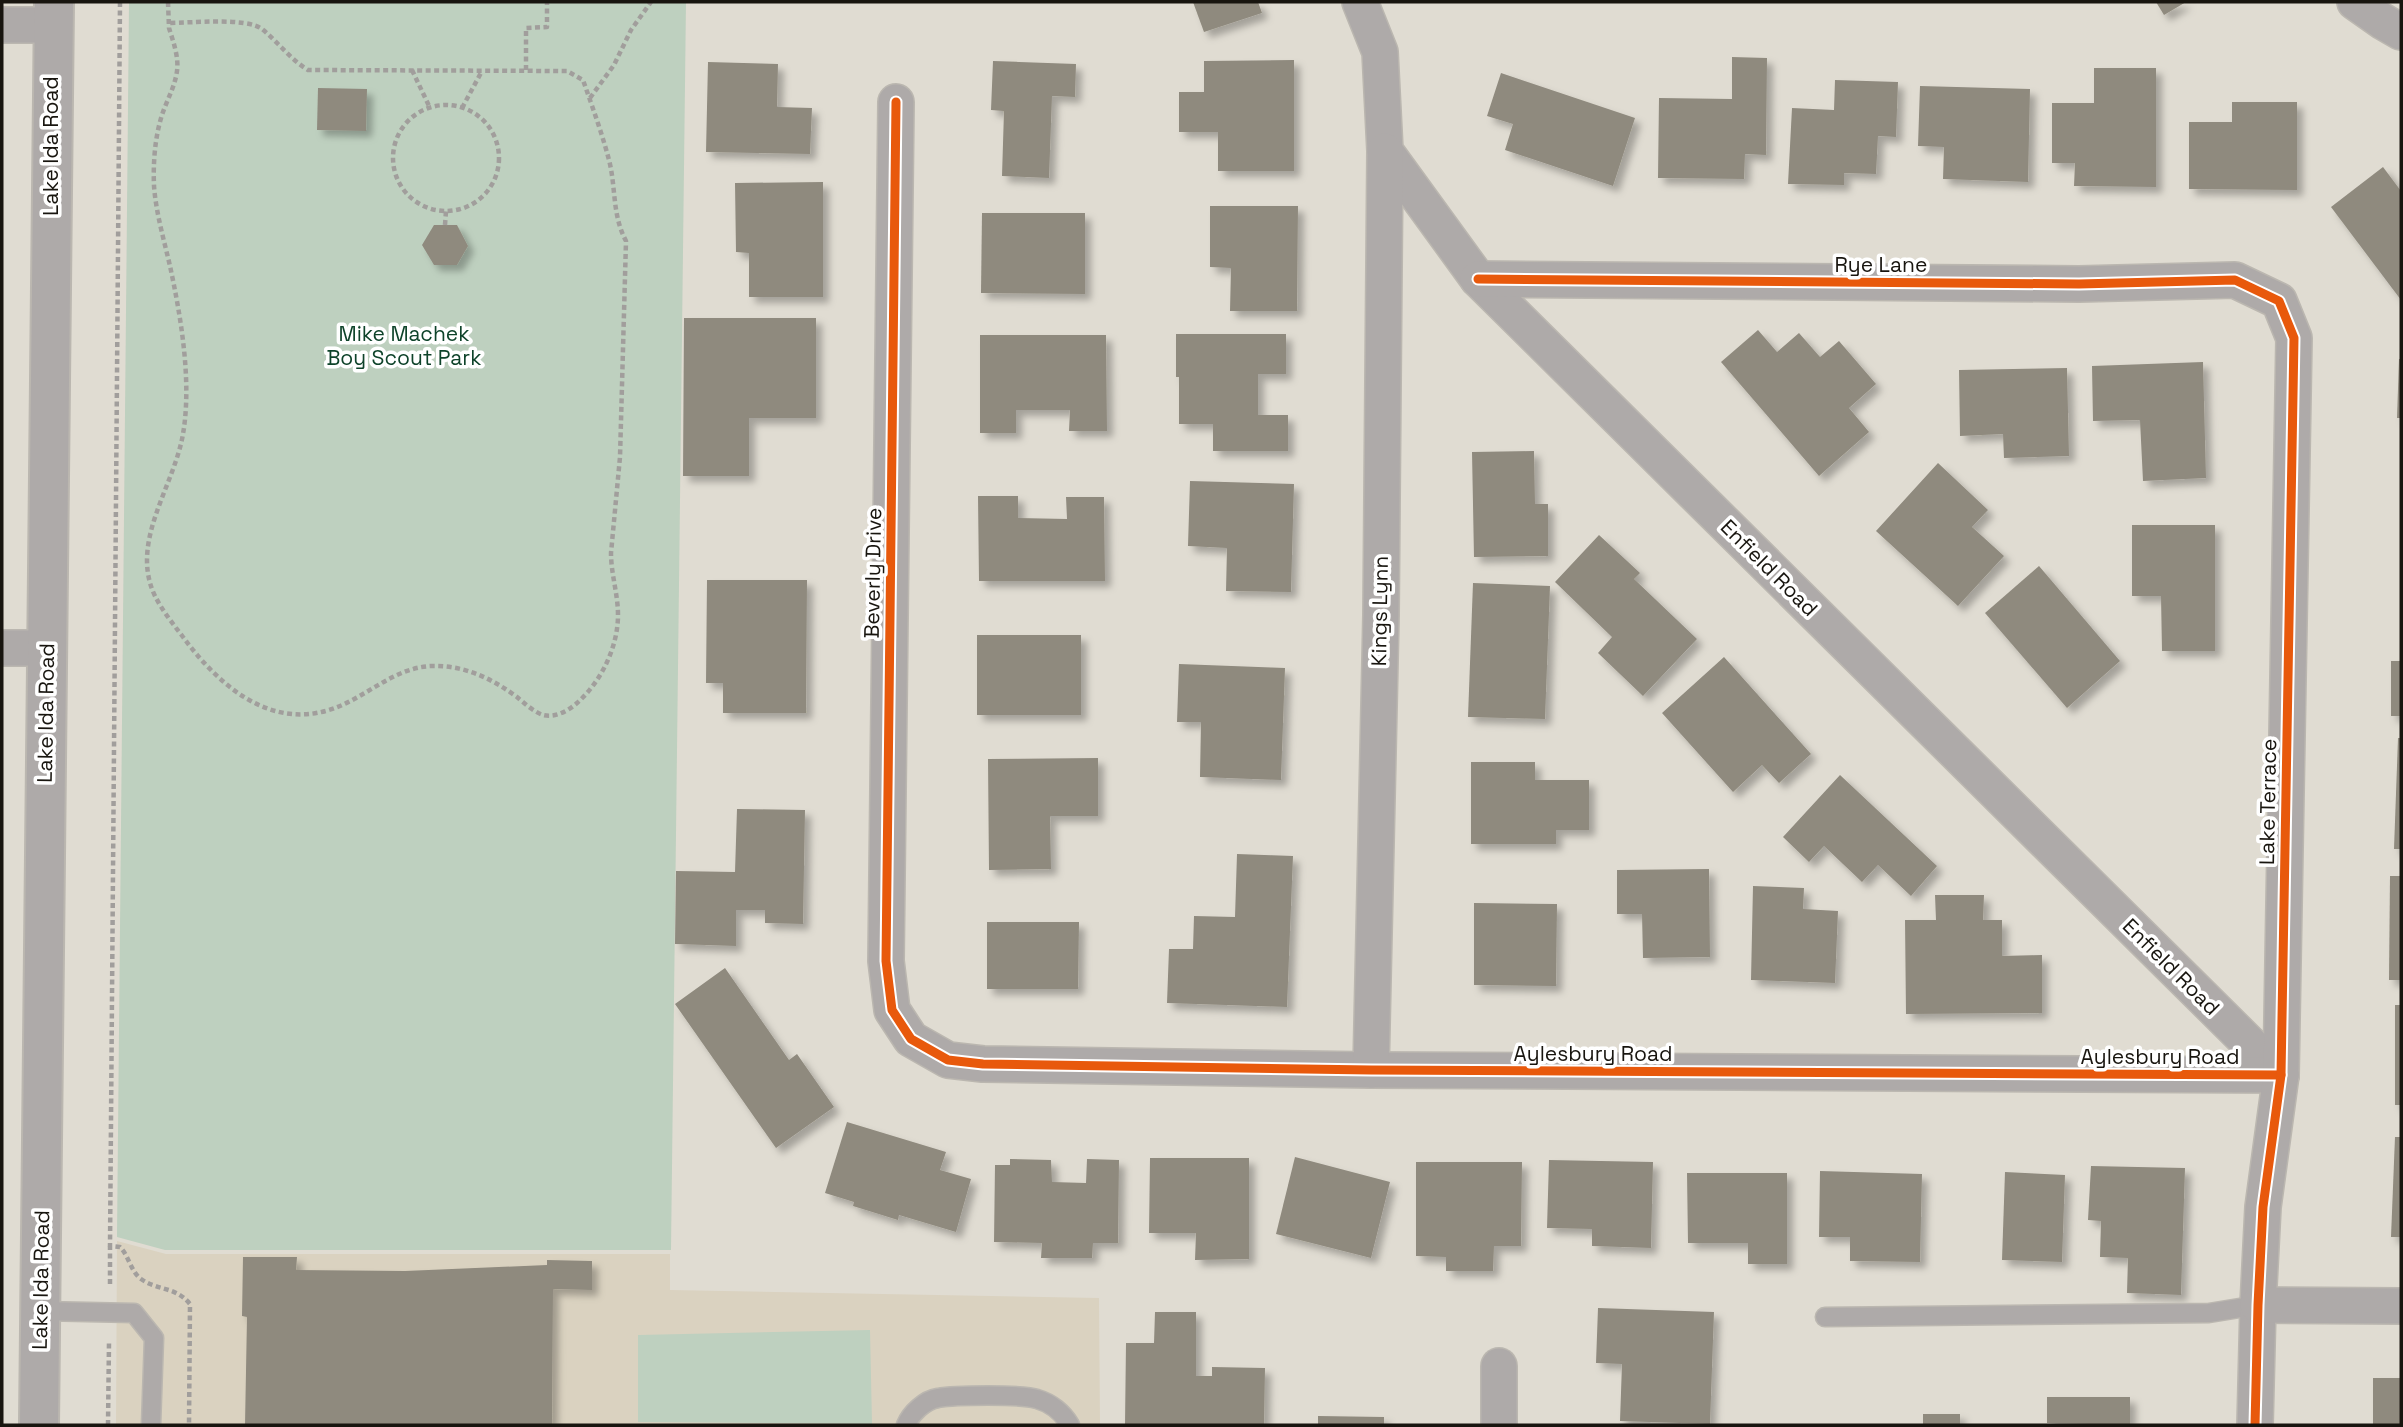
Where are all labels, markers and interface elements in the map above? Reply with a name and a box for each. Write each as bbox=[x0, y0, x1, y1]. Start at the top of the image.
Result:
street label: Lake Ida Road bbox=[37, 76, 64, 216]
street label: Rye Lane bbox=[1835, 251, 1927, 278]
park label: Mike Machek Boy Scout Park bbox=[326, 320, 482, 371]
street label: Beverly Drive bbox=[858, 507, 887, 639]
street label: Enfield Road bbox=[1715, 513, 1824, 622]
street label: Kings Lynn bbox=[1365, 555, 1394, 667]
street label: Lake Ida Road bbox=[31, 643, 60, 783]
street label: Lake Terrace bbox=[2253, 739, 2282, 865]
street label: Enfield Road bbox=[2117, 912, 2226, 1021]
street label: Aylesbury Road bbox=[1514, 1040, 1672, 1067]
street label: Aylesbury Road bbox=[2081, 1043, 2239, 1070]
street label: Lake Ida Road bbox=[26, 1210, 55, 1350]

